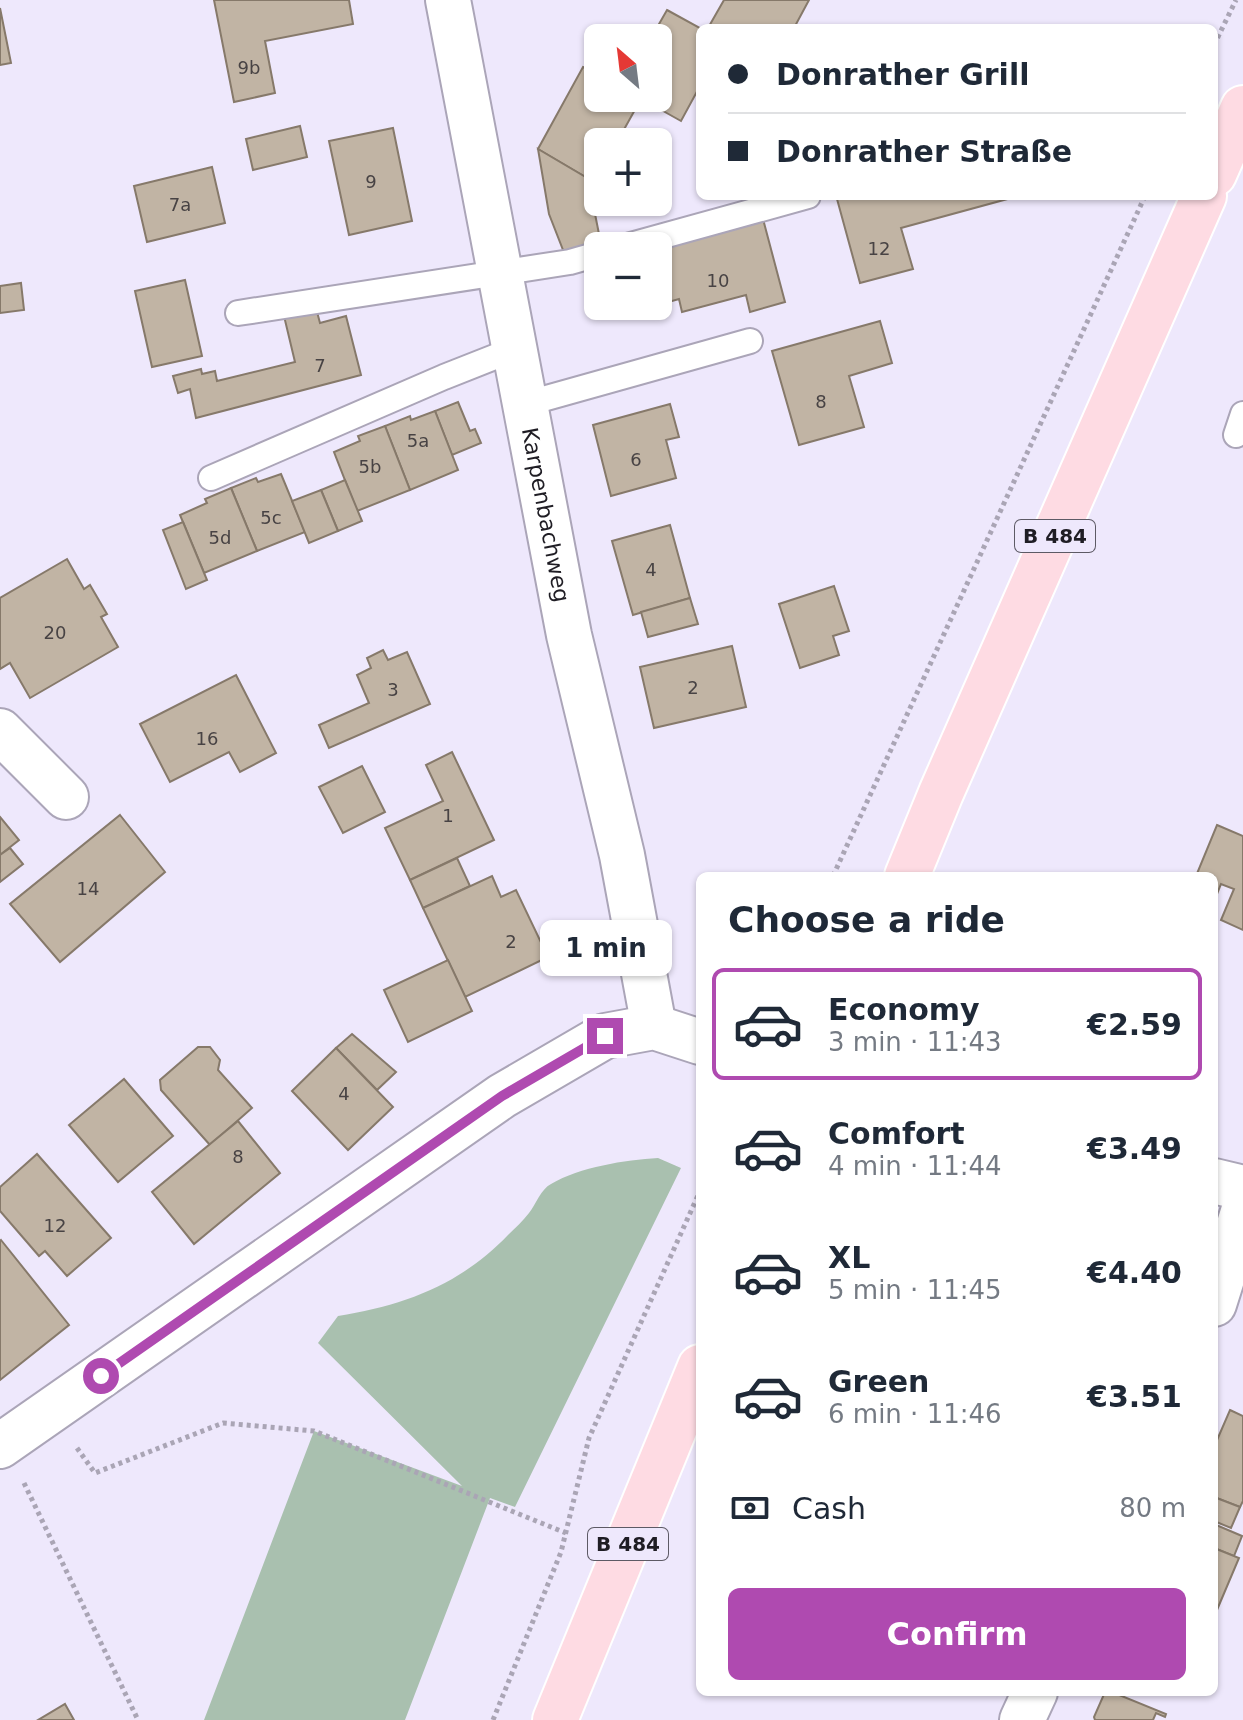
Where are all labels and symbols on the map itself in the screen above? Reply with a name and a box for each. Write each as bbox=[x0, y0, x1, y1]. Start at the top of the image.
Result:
north arrow bbox=[584, 24, 672, 112]
house number: 9b bbox=[238, 57, 260, 78]
house number: 9 bbox=[365, 171, 377, 192]
house number: 7a bbox=[169, 194, 191, 215]
house number: 12 bbox=[868, 238, 890, 259]
house number: 10 bbox=[707, 270, 729, 291]
house number: 7 bbox=[314, 355, 326, 376]
house number: 8 bbox=[815, 391, 827, 412]
street label: Karpenbachweg bbox=[517, 425, 575, 604]
house number: 5a bbox=[407, 430, 429, 451]
house number: 6 bbox=[630, 449, 642, 470]
house number: 5b bbox=[359, 456, 381, 477]
house number: 5c bbox=[260, 507, 282, 528]
road number: B 484 bbox=[1015, 520, 1095, 552]
house number: 5d bbox=[209, 527, 231, 548]
house number: 4 bbox=[645, 559, 657, 580]
house number: 20 bbox=[44, 622, 66, 643]
house number: 2 bbox=[687, 677, 699, 698]
house number: 3 bbox=[387, 679, 399, 700]
house number: 16 bbox=[196, 728, 218, 749]
house number: 1 bbox=[442, 805, 454, 826]
house number: 14 bbox=[77, 878, 99, 899]
callout: 1 min bbox=[539, 920, 671, 976]
house number: 2 bbox=[505, 931, 517, 952]
route end bbox=[587, 1018, 623, 1054]
house number: 4 bbox=[338, 1083, 350, 1104]
house number: 8 bbox=[232, 1146, 244, 1167]
house number: 12 bbox=[44, 1215, 66, 1236]
route start bbox=[83, 1358, 119, 1394]
road number: B 484 bbox=[588, 1528, 668, 1560]

